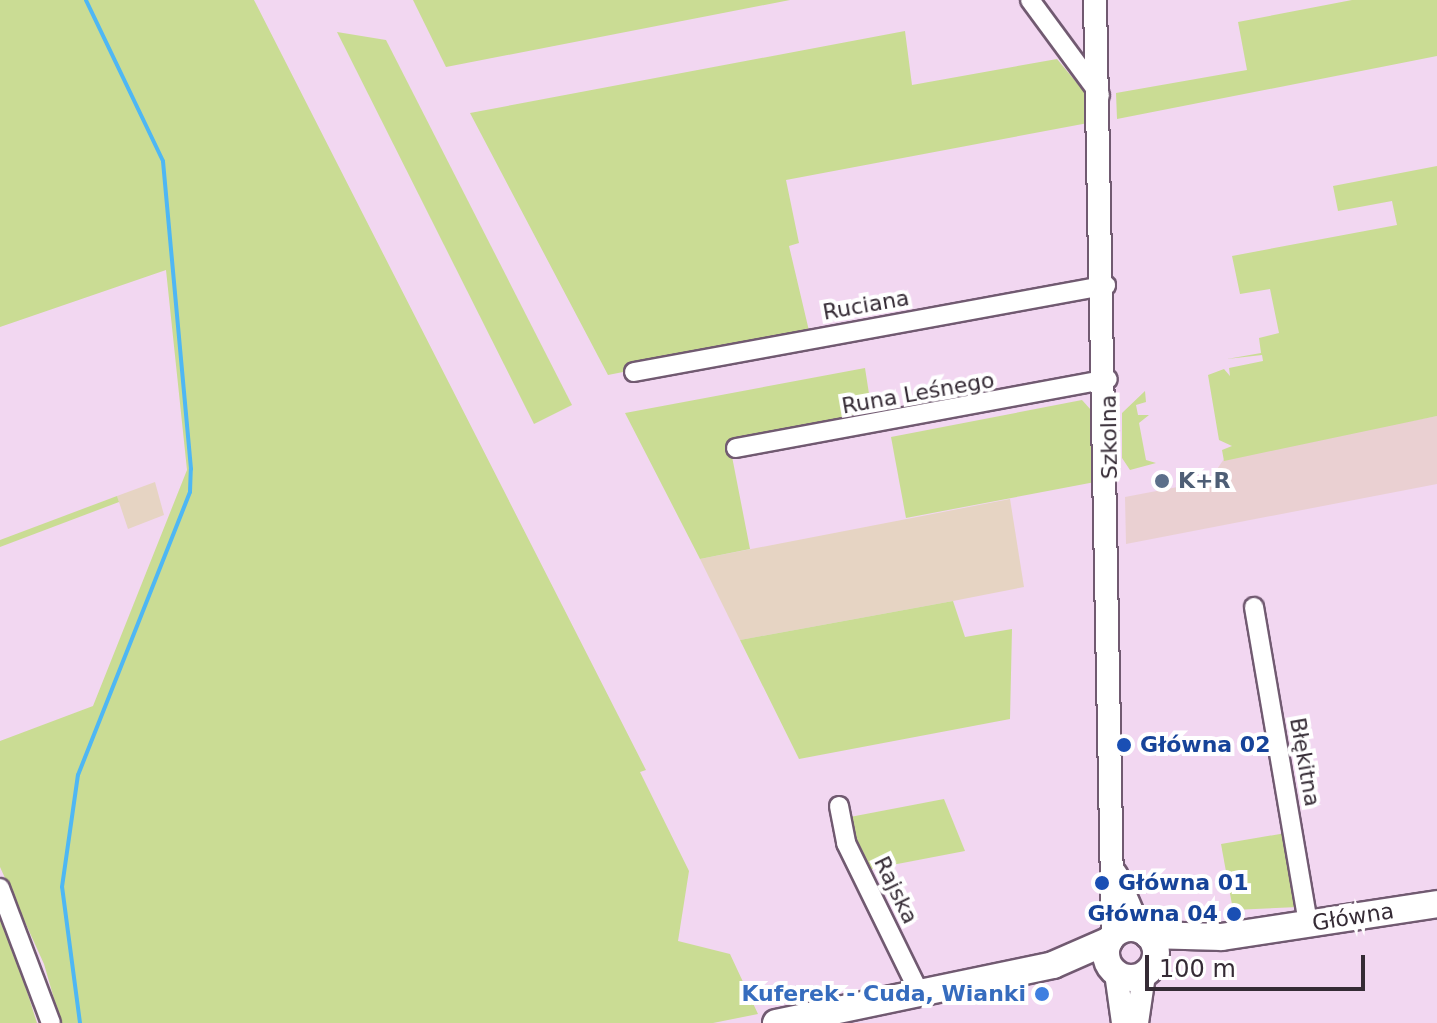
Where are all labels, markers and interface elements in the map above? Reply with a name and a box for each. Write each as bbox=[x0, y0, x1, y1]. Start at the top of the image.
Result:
street label: Ruciana bbox=[821, 284, 911, 326]
street label: Runa Leśnego bbox=[840, 367, 996, 419]
street label: Szkolna bbox=[1095, 395, 1123, 479]
place label: K+R bbox=[1178, 468, 1230, 494]
marker: K+R bbox=[1153, 472, 1171, 490]
street label: Błękitna bbox=[1284, 715, 1326, 809]
place label: Główna 02 bbox=[1140, 732, 1270, 758]
marker: Główna 02 bbox=[1115, 736, 1133, 754]
street label: Rajska bbox=[868, 852, 924, 928]
place label: Główna 01 bbox=[1118, 870, 1248, 896]
marker: Główna 01 bbox=[1093, 874, 1111, 892]
street label: Główna bbox=[1310, 898, 1396, 936]
place label: Główna 04 bbox=[1088, 901, 1218, 927]
marker: Główna 04 bbox=[1225, 905, 1243, 923]
scale bar bbox=[1149, 939, 1369, 989]
text: 100 m bbox=[1159, 955, 1236, 983]
place label: Kuferek - Cuda, Wianki bbox=[741, 981, 1026, 1007]
marker: Kuferek - Cuda, Wianki bbox=[1033, 985, 1051, 1003]

